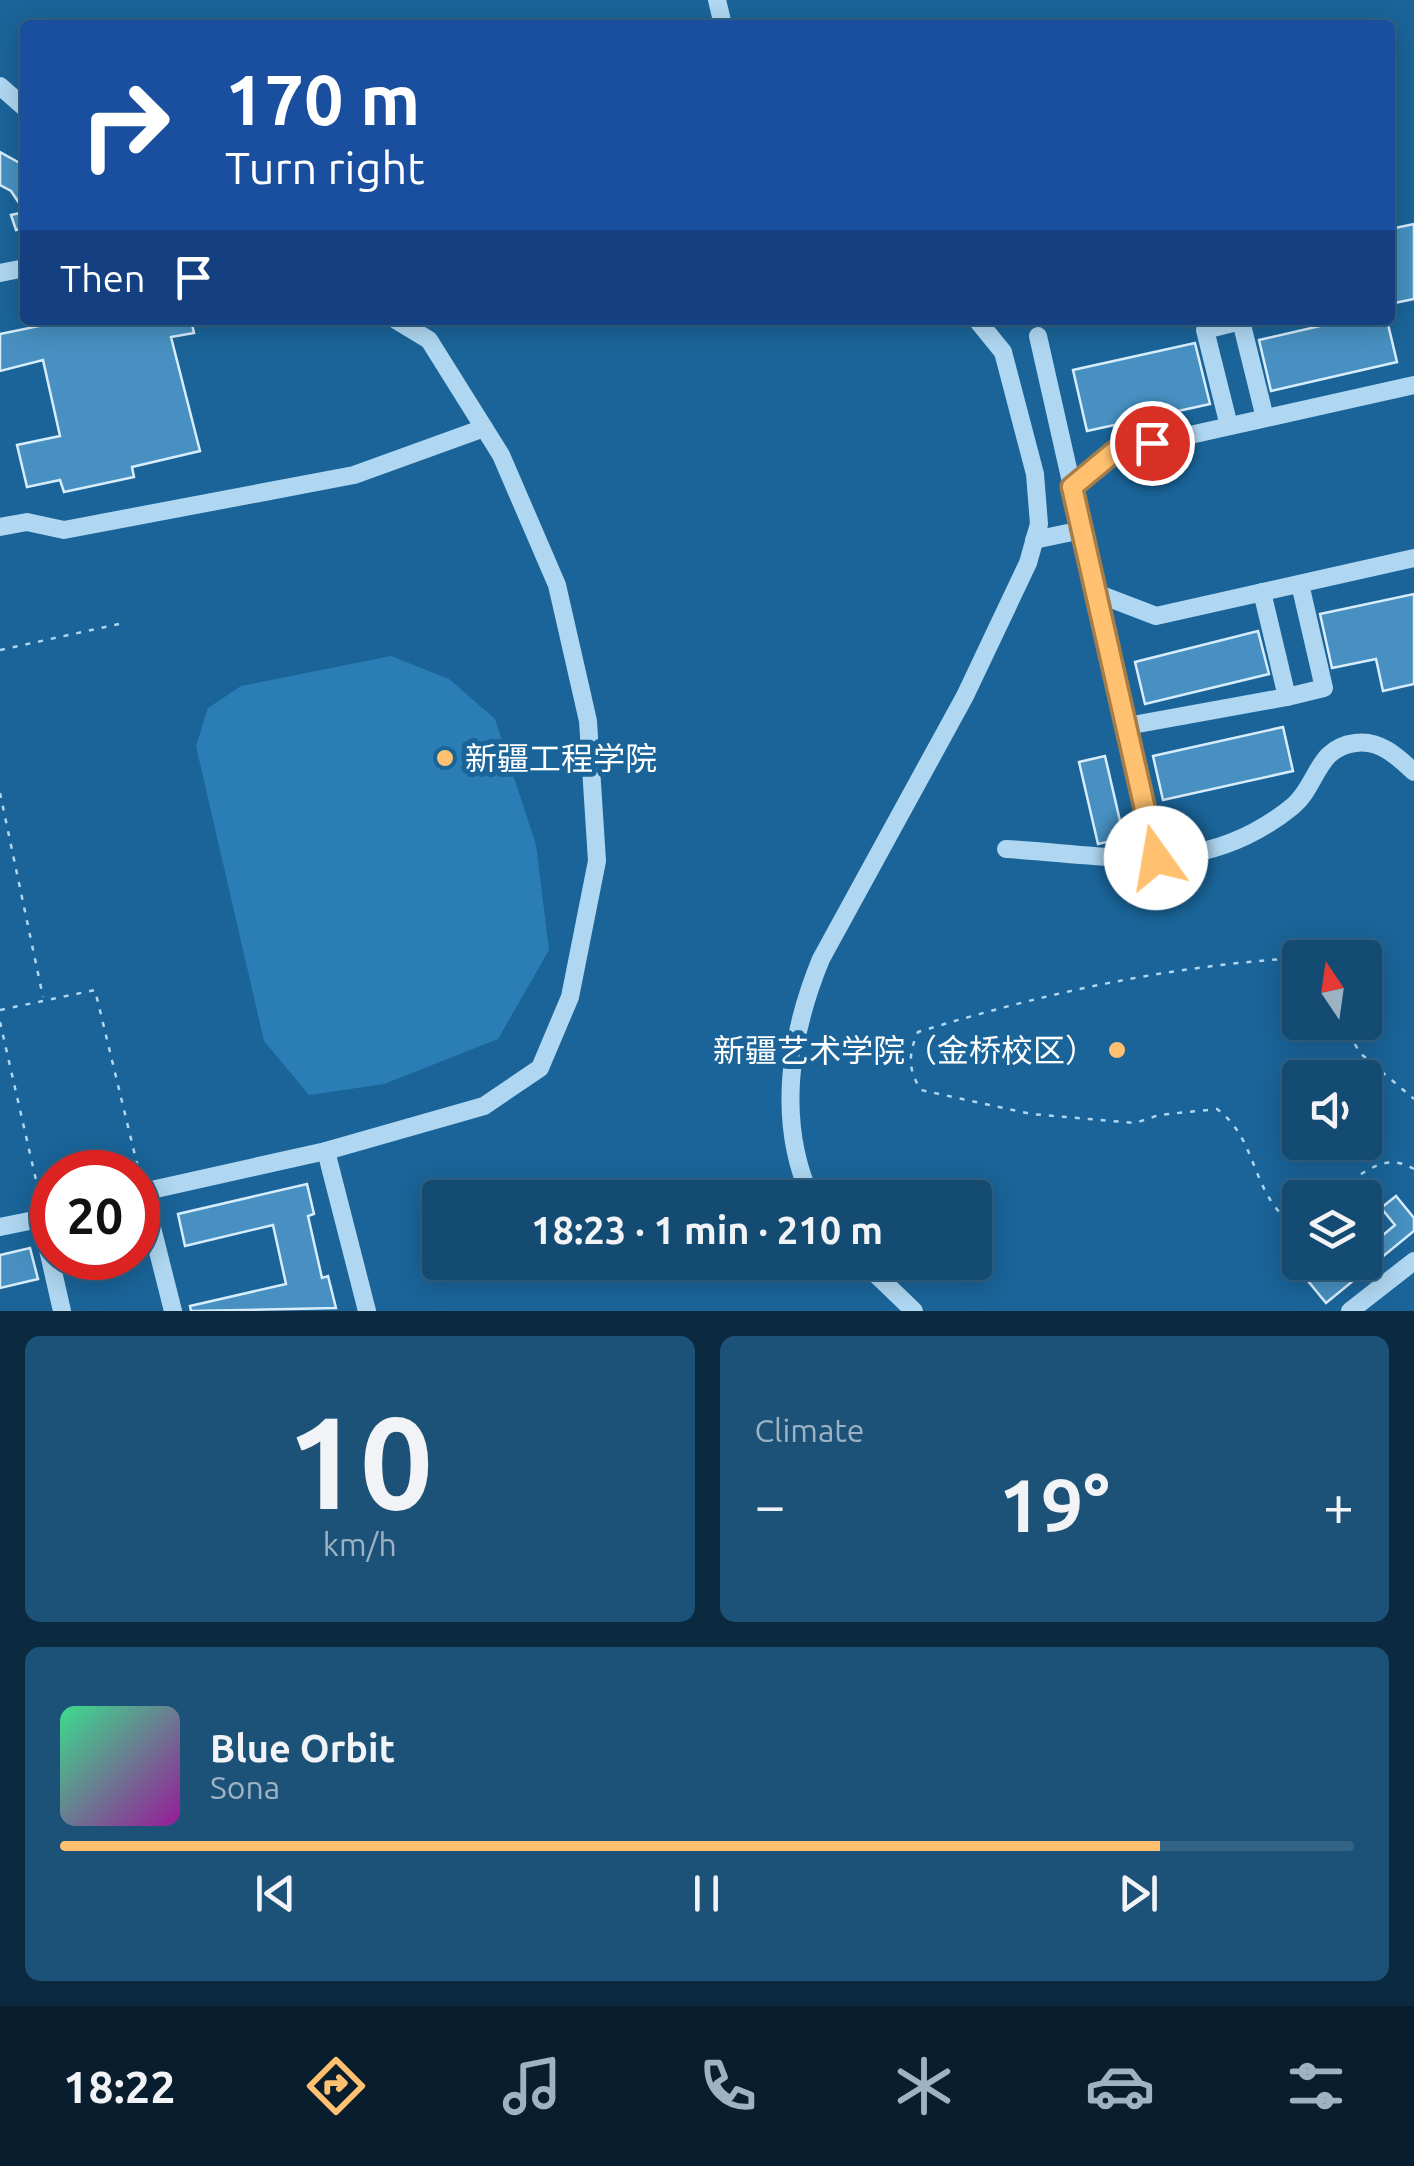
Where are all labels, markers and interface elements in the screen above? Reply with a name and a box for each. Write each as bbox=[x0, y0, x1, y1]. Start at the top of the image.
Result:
icon: right bbox=[60, 60, 190, 190]
text: 170 m bbox=[225, 60, 420, 138]
text: Turn right bbox=[225, 142, 425, 193]
icon: arrive bbox=[166, 250, 221, 305]
text: Then bbox=[60, 257, 146, 299]
pin bbox=[1110, 401, 1195, 486]
icon: arrive bbox=[1125, 416, 1180, 471]
place label: 新疆工程学院 bbox=[465, 740, 657, 776]
marker: 新疆工程学院 bbox=[434, 747, 456, 769]
position arrow bbox=[1104, 806, 1208, 910]
north arrow bbox=[1282, 940, 1382, 1040]
map controls bbox=[1282, 940, 1382, 1280]
place label: 新疆艺术学院（金桥校区） bbox=[713, 1032, 1097, 1068]
marker: 新疆艺术学院（金桥校区） bbox=[1106, 1039, 1128, 1061]
button: sound bbox=[1282, 1060, 1382, 1160]
speed limit sign: 20 bbox=[30, 1150, 160, 1280]
button: layers bbox=[1282, 1180, 1382, 1280]
text: 18:23 · 1 min · 210 m bbox=[531, 1209, 883, 1251]
text: 10 bbox=[286, 1388, 433, 1534]
text: Climate bbox=[755, 1412, 865, 1448]
text: 19° bbox=[999, 1462, 1110, 1546]
text: − bbox=[755, 1474, 786, 1535]
text: + bbox=[1323, 1474, 1354, 1535]
text: km/h bbox=[323, 1526, 397, 1562]
text: Blue Orbit bbox=[210, 1727, 395, 1769]
text: Sona bbox=[210, 1769, 280, 1805]
icon: previous bbox=[248, 1866, 303, 1921]
icon: pause bbox=[679, 1866, 734, 1921]
icon: next bbox=[1111, 1866, 1166, 1921]
icon: directions bbox=[301, 2051, 371, 2121]
icon: music bbox=[497, 2051, 567, 2121]
icon: phone bbox=[693, 2051, 763, 2121]
icon: climate bbox=[889, 2051, 959, 2121]
icon: car bbox=[1085, 2051, 1155, 2121]
icon: filters bbox=[1281, 2051, 1351, 2121]
text: 18:22 bbox=[63, 2061, 176, 2112]

